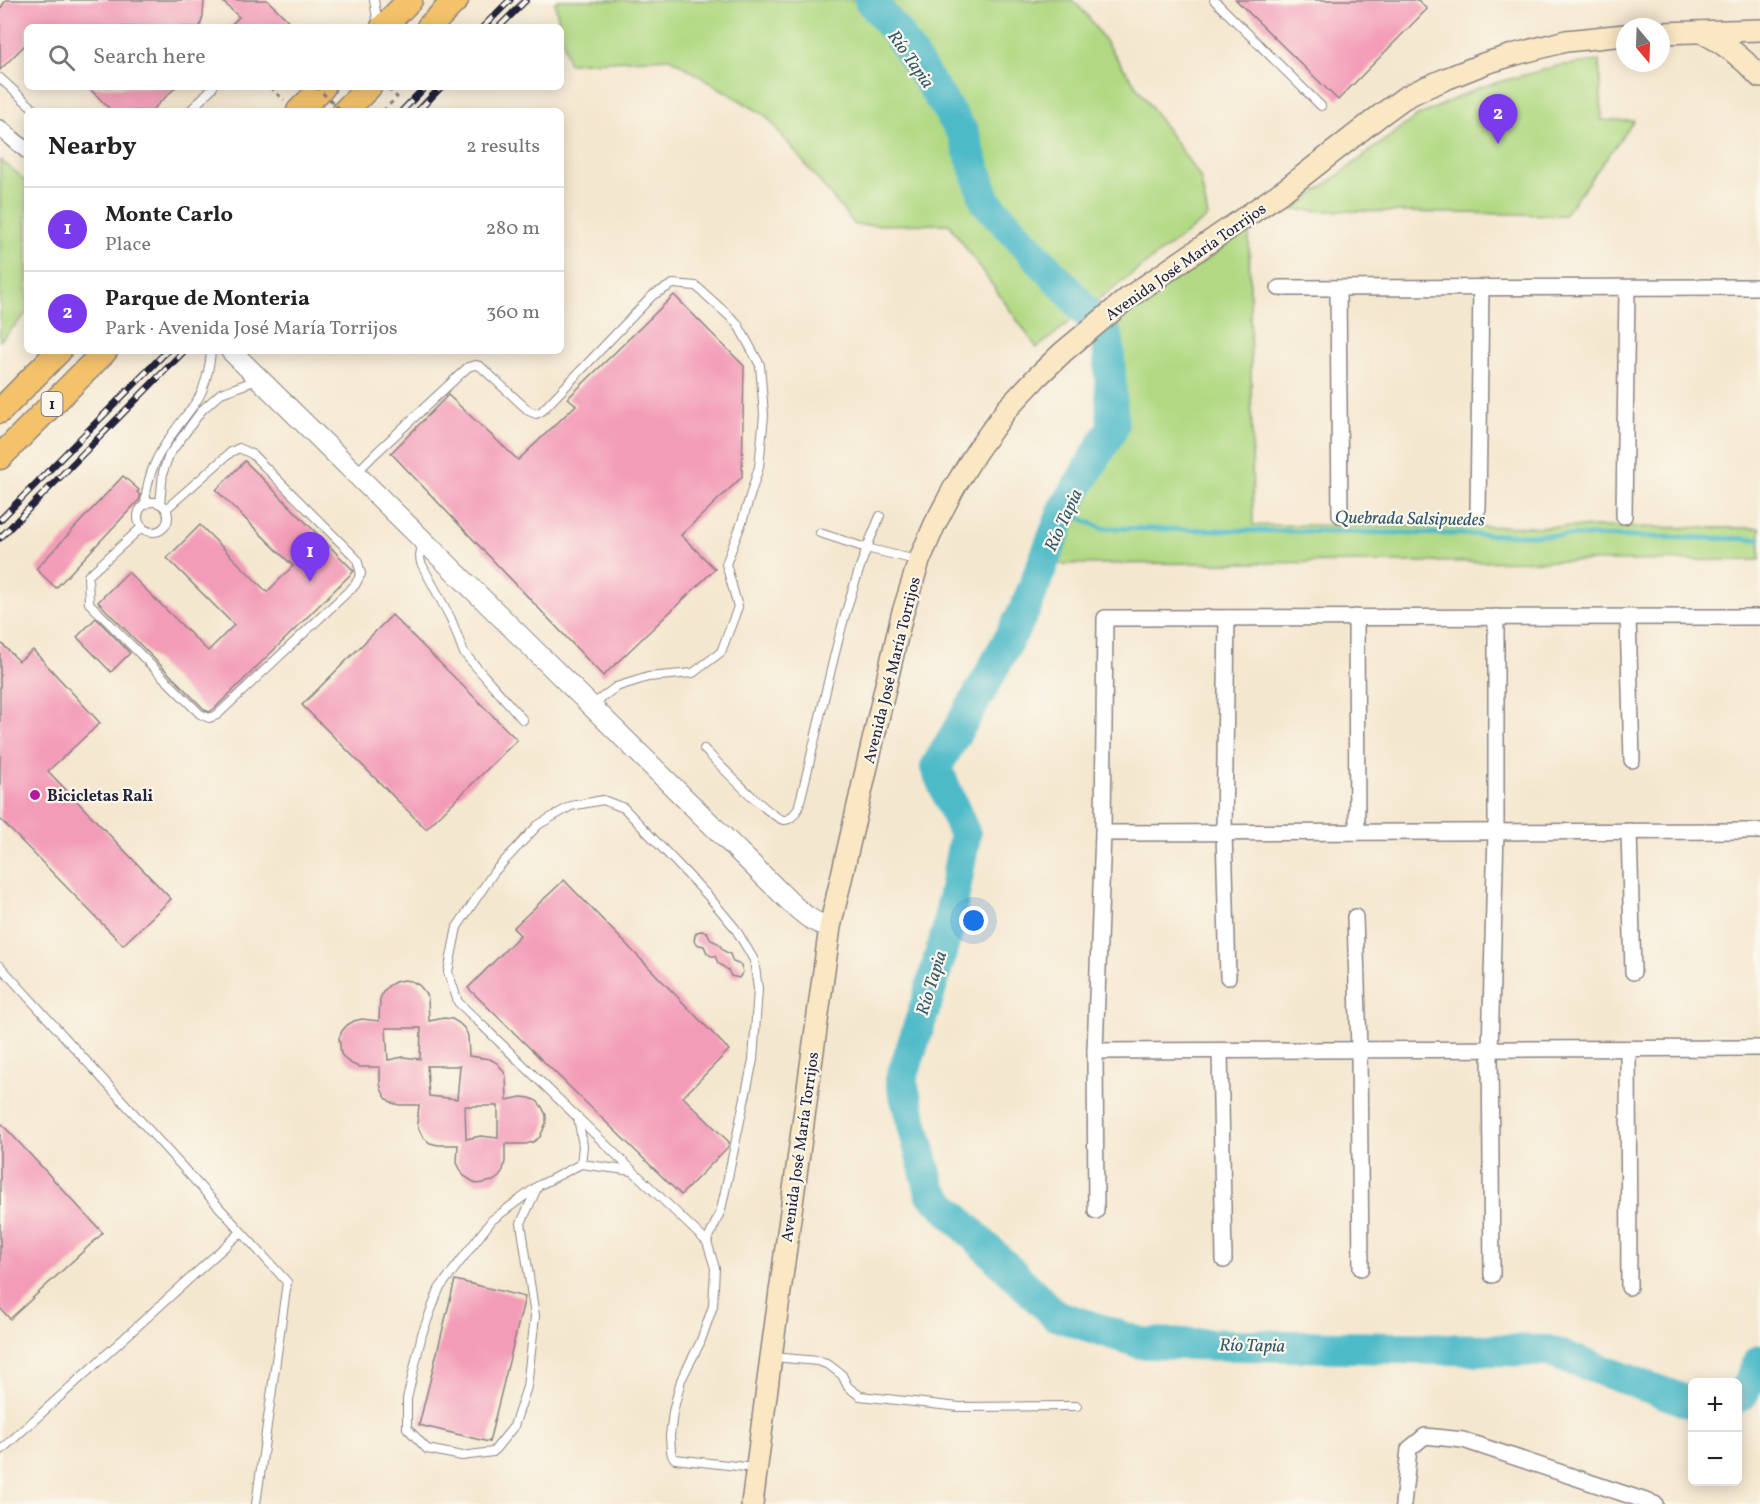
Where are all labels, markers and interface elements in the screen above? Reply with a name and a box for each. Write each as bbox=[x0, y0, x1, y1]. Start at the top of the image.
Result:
north arrow bbox=[1616, 18, 1670, 72]
search box bbox=[24, 24, 564, 90]
water label: Río Tapia bbox=[881, 26, 939, 94]
icon: search bbox=[45, 41, 78, 74]
text: Search here bbox=[93, 42, 206, 73]
pin: 2 bbox=[1478, 94, 1518, 144]
text: Nearby bbox=[48, 129, 137, 165]
text: 2 results bbox=[466, 133, 540, 161]
street label: Avenida José María Torrijos bbox=[1101, 199, 1271, 327]
text: Monte Carlo bbox=[105, 200, 233, 231]
text: 1 bbox=[63, 215, 72, 243]
text: 280 m bbox=[485, 215, 540, 243]
text: Place bbox=[105, 231, 151, 259]
text: Parque de Monteria bbox=[105, 284, 310, 315]
text: 2 bbox=[62, 299, 73, 327]
text: 360 m bbox=[486, 299, 540, 327]
text: Park · Avenida José María Torrijos bbox=[105, 315, 398, 343]
road number: 1 bbox=[42, 392, 62, 416]
water label: Río Tapia bbox=[1039, 485, 1090, 556]
water label: Quebrada Salsipuedes bbox=[1335, 506, 1486, 533]
pin: 1 bbox=[290, 532, 330, 582]
street label: Avenida José María Torrijos bbox=[859, 575, 927, 766]
place label: Bicicletas Rali bbox=[47, 786, 154, 808]
marker: Bicicletas Rali bbox=[28, 788, 42, 802]
your location bbox=[959, 906, 988, 935]
water label: Río Tapia bbox=[911, 948, 954, 1019]
street label: Avenida José María Torrijos bbox=[777, 1051, 825, 1244]
water label: Río Tapia bbox=[1219, 1333, 1285, 1360]
map controls bbox=[1688, 1378, 1742, 1486]
button: + bbox=[1688, 1378, 1742, 1432]
button: − bbox=[1688, 1432, 1742, 1486]

